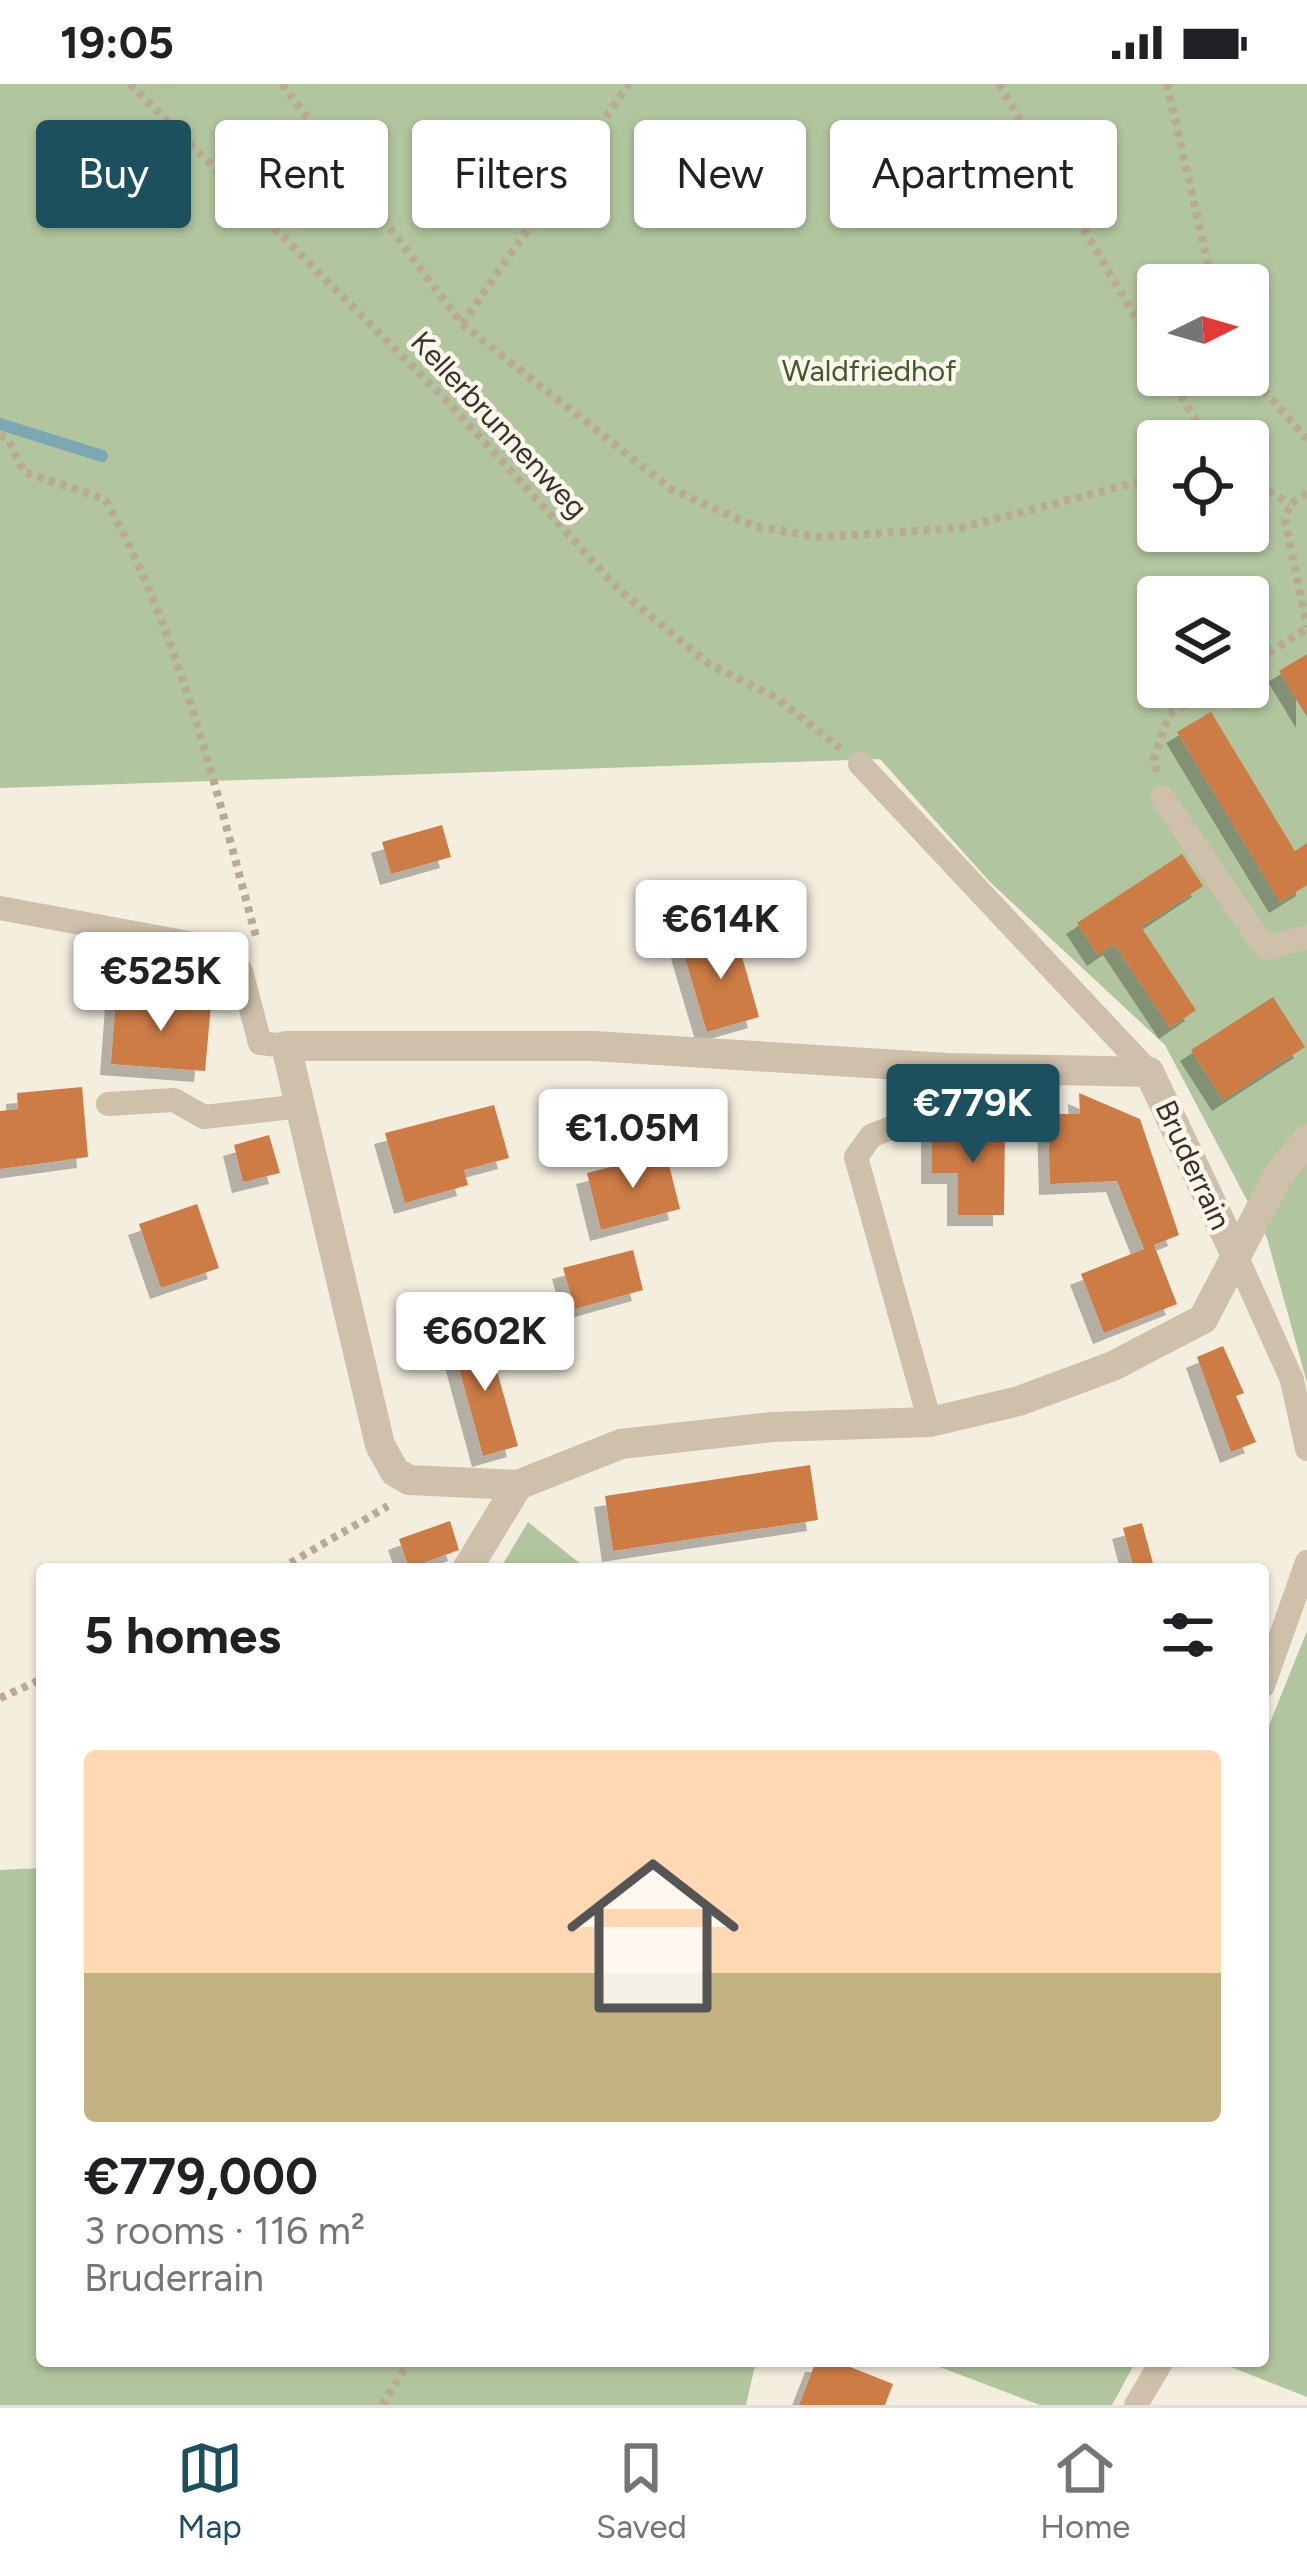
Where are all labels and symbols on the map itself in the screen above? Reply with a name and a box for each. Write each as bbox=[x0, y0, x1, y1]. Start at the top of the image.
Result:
north arrow bbox=[1137, 264, 1269, 396]
street label: Kellerbrunnenweg bbox=[403, 323, 595, 526]
park label: Waldfriedhof bbox=[782, 352, 956, 389]
pin: €614K bbox=[637, 880, 805, 982]
pin: €525K bbox=[77, 932, 245, 1034]
pin: €779K bbox=[889, 1064, 1057, 1166]
pin: €1.05M bbox=[535, 1089, 731, 1191]
street label: Bruderrain bbox=[1147, 1094, 1239, 1235]
pin: €602K bbox=[401, 1292, 569, 1394]

